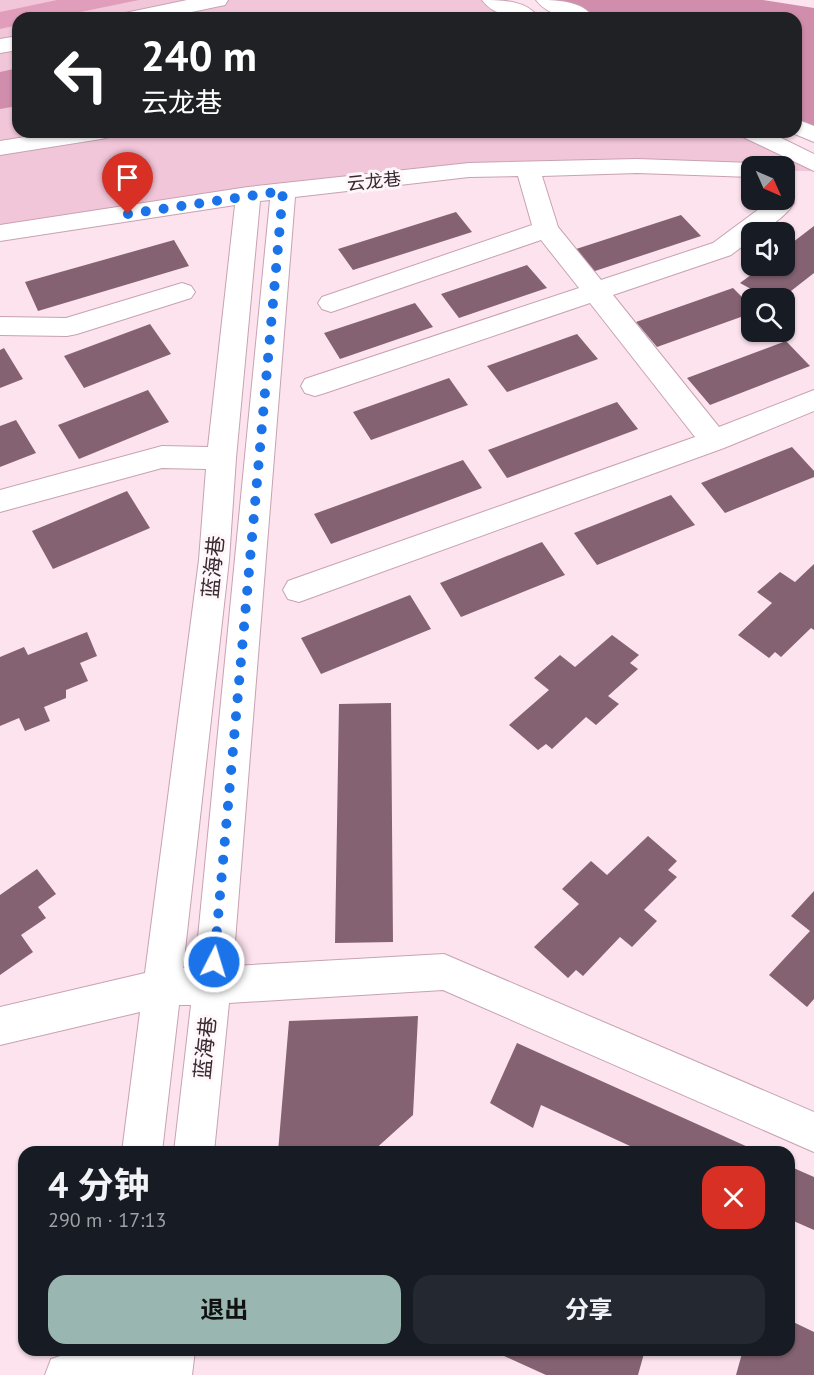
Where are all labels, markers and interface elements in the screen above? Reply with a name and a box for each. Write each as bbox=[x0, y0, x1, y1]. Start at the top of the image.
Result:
text: 240 m bbox=[141, 28, 257, 83]
icon: left bbox=[42, 36, 120, 114]
text: 云龙巷 bbox=[141, 85, 222, 119]
pin bbox=[102, 152, 153, 214]
north arrow bbox=[741, 156, 795, 210]
map controls bbox=[741, 156, 795, 342]
icon: arrive bbox=[111, 161, 144, 194]
street label: 云龙巷 bbox=[346, 167, 402, 195]
button: sound bbox=[741, 222, 795, 276]
button: search bbox=[741, 288, 795, 342]
street label: 蓝海巷 bbox=[196, 534, 230, 600]
position arrow bbox=[182, 930, 246, 994]
street label: 蓝海巷 bbox=[188, 1015, 222, 1081]
text: 4 分钟 bbox=[48, 1161, 150, 1208]
button: close bbox=[702, 1166, 765, 1229]
text: 290 m · 17:13 bbox=[48, 1207, 166, 1233]
button: 退出 bbox=[48, 1275, 401, 1344]
button: 分享 bbox=[413, 1275, 765, 1344]

